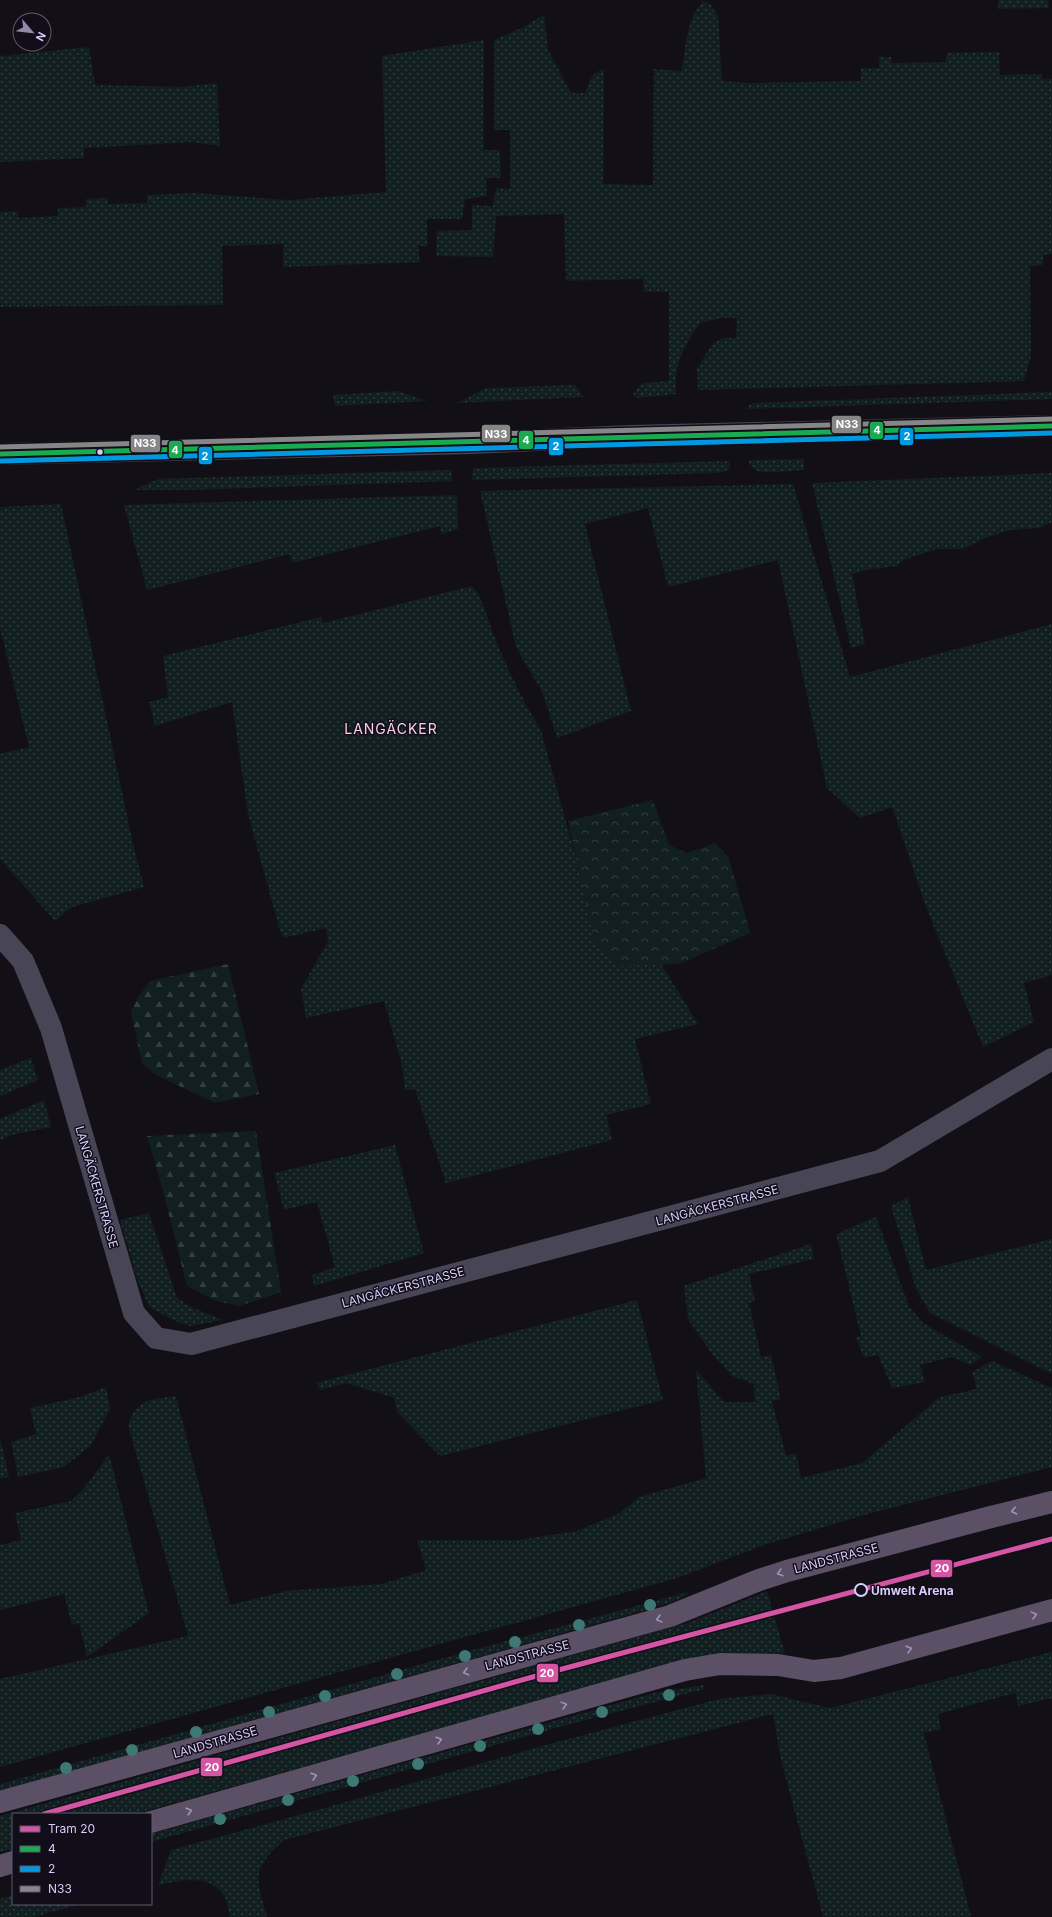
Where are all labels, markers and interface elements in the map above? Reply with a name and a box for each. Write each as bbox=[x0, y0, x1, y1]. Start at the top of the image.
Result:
north arrow bbox=[12, 12, 52, 52]
text: N bbox=[33, 30, 49, 44]
line badge: N33 bbox=[831, 415, 862, 434]
text: N33 bbox=[836, 417, 858, 431]
line badge: 4 bbox=[869, 421, 884, 440]
text: 4 bbox=[873, 423, 881, 437]
line badge: N33 bbox=[481, 424, 511, 443]
text: N33 bbox=[485, 427, 507, 441]
line badge: 2 bbox=[899, 427, 914, 446]
text: 2 bbox=[904, 429, 911, 443]
line badge: 4 bbox=[518, 430, 534, 450]
text: 4 bbox=[522, 433, 530, 447]
line badge: N33 bbox=[130, 434, 161, 453]
text: N33 bbox=[134, 436, 156, 450]
line badge: 2 bbox=[548, 437, 564, 456]
text: 2 bbox=[553, 439, 560, 453]
line badge: 4 bbox=[168, 440, 183, 459]
text: 4 bbox=[171, 443, 179, 457]
line badge: 2 bbox=[198, 446, 213, 465]
unlabelled marker bbox=[95, 447, 105, 457]
text: 2 bbox=[202, 449, 209, 463]
district label: LANGÄCKER bbox=[344, 720, 438, 737]
street label: LANGÄCKERSTRASSE bbox=[72, 1124, 122, 1250]
street label: LANGÄCKERSTRASSE bbox=[654, 1181, 780, 1229]
street label: LANGÄCKERSTRASSE bbox=[340, 1263, 466, 1311]
one-way arrow bbox=[1011, 1507, 1017, 1515]
street label: LANDSTRASSE bbox=[792, 1540, 880, 1576]
line badge: 20 bbox=[930, 1559, 953, 1578]
text: 20 bbox=[935, 1561, 949, 1575]
one-way arrow bbox=[777, 1568, 784, 1577]
marker: Umwelt Arena bbox=[854, 1583, 868, 1597]
place label: Umwelt Arena bbox=[871, 1583, 954, 1598]
one-way arrow bbox=[1030, 1611, 1037, 1620]
one-way arrow bbox=[655, 1614, 662, 1623]
street label: LANDSTRASSE bbox=[483, 1637, 571, 1673]
one-way arrow bbox=[906, 1646, 912, 1654]
line badge: 20 bbox=[536, 1663, 559, 1683]
text: 20 bbox=[540, 1666, 554, 1680]
one-way arrow bbox=[462, 1667, 469, 1676]
one-way arrow bbox=[561, 1702, 567, 1710]
street label: LANDSTRASSE bbox=[171, 1723, 259, 1761]
one-way arrow bbox=[435, 1736, 442, 1745]
line badge: 20 bbox=[200, 1757, 223, 1777]
text: 20 bbox=[205, 1760, 219, 1774]
one-way arrow bbox=[310, 1772, 317, 1781]
one-way arrow bbox=[185, 1807, 192, 1816]
legend bbox=[12, 1813, 152, 1905]
text: Tram 20 bbox=[48, 1821, 95, 1836]
text: 4 bbox=[48, 1841, 56, 1856]
text: 2 bbox=[48, 1861, 55, 1876]
text: N33 bbox=[48, 1881, 72, 1896]

